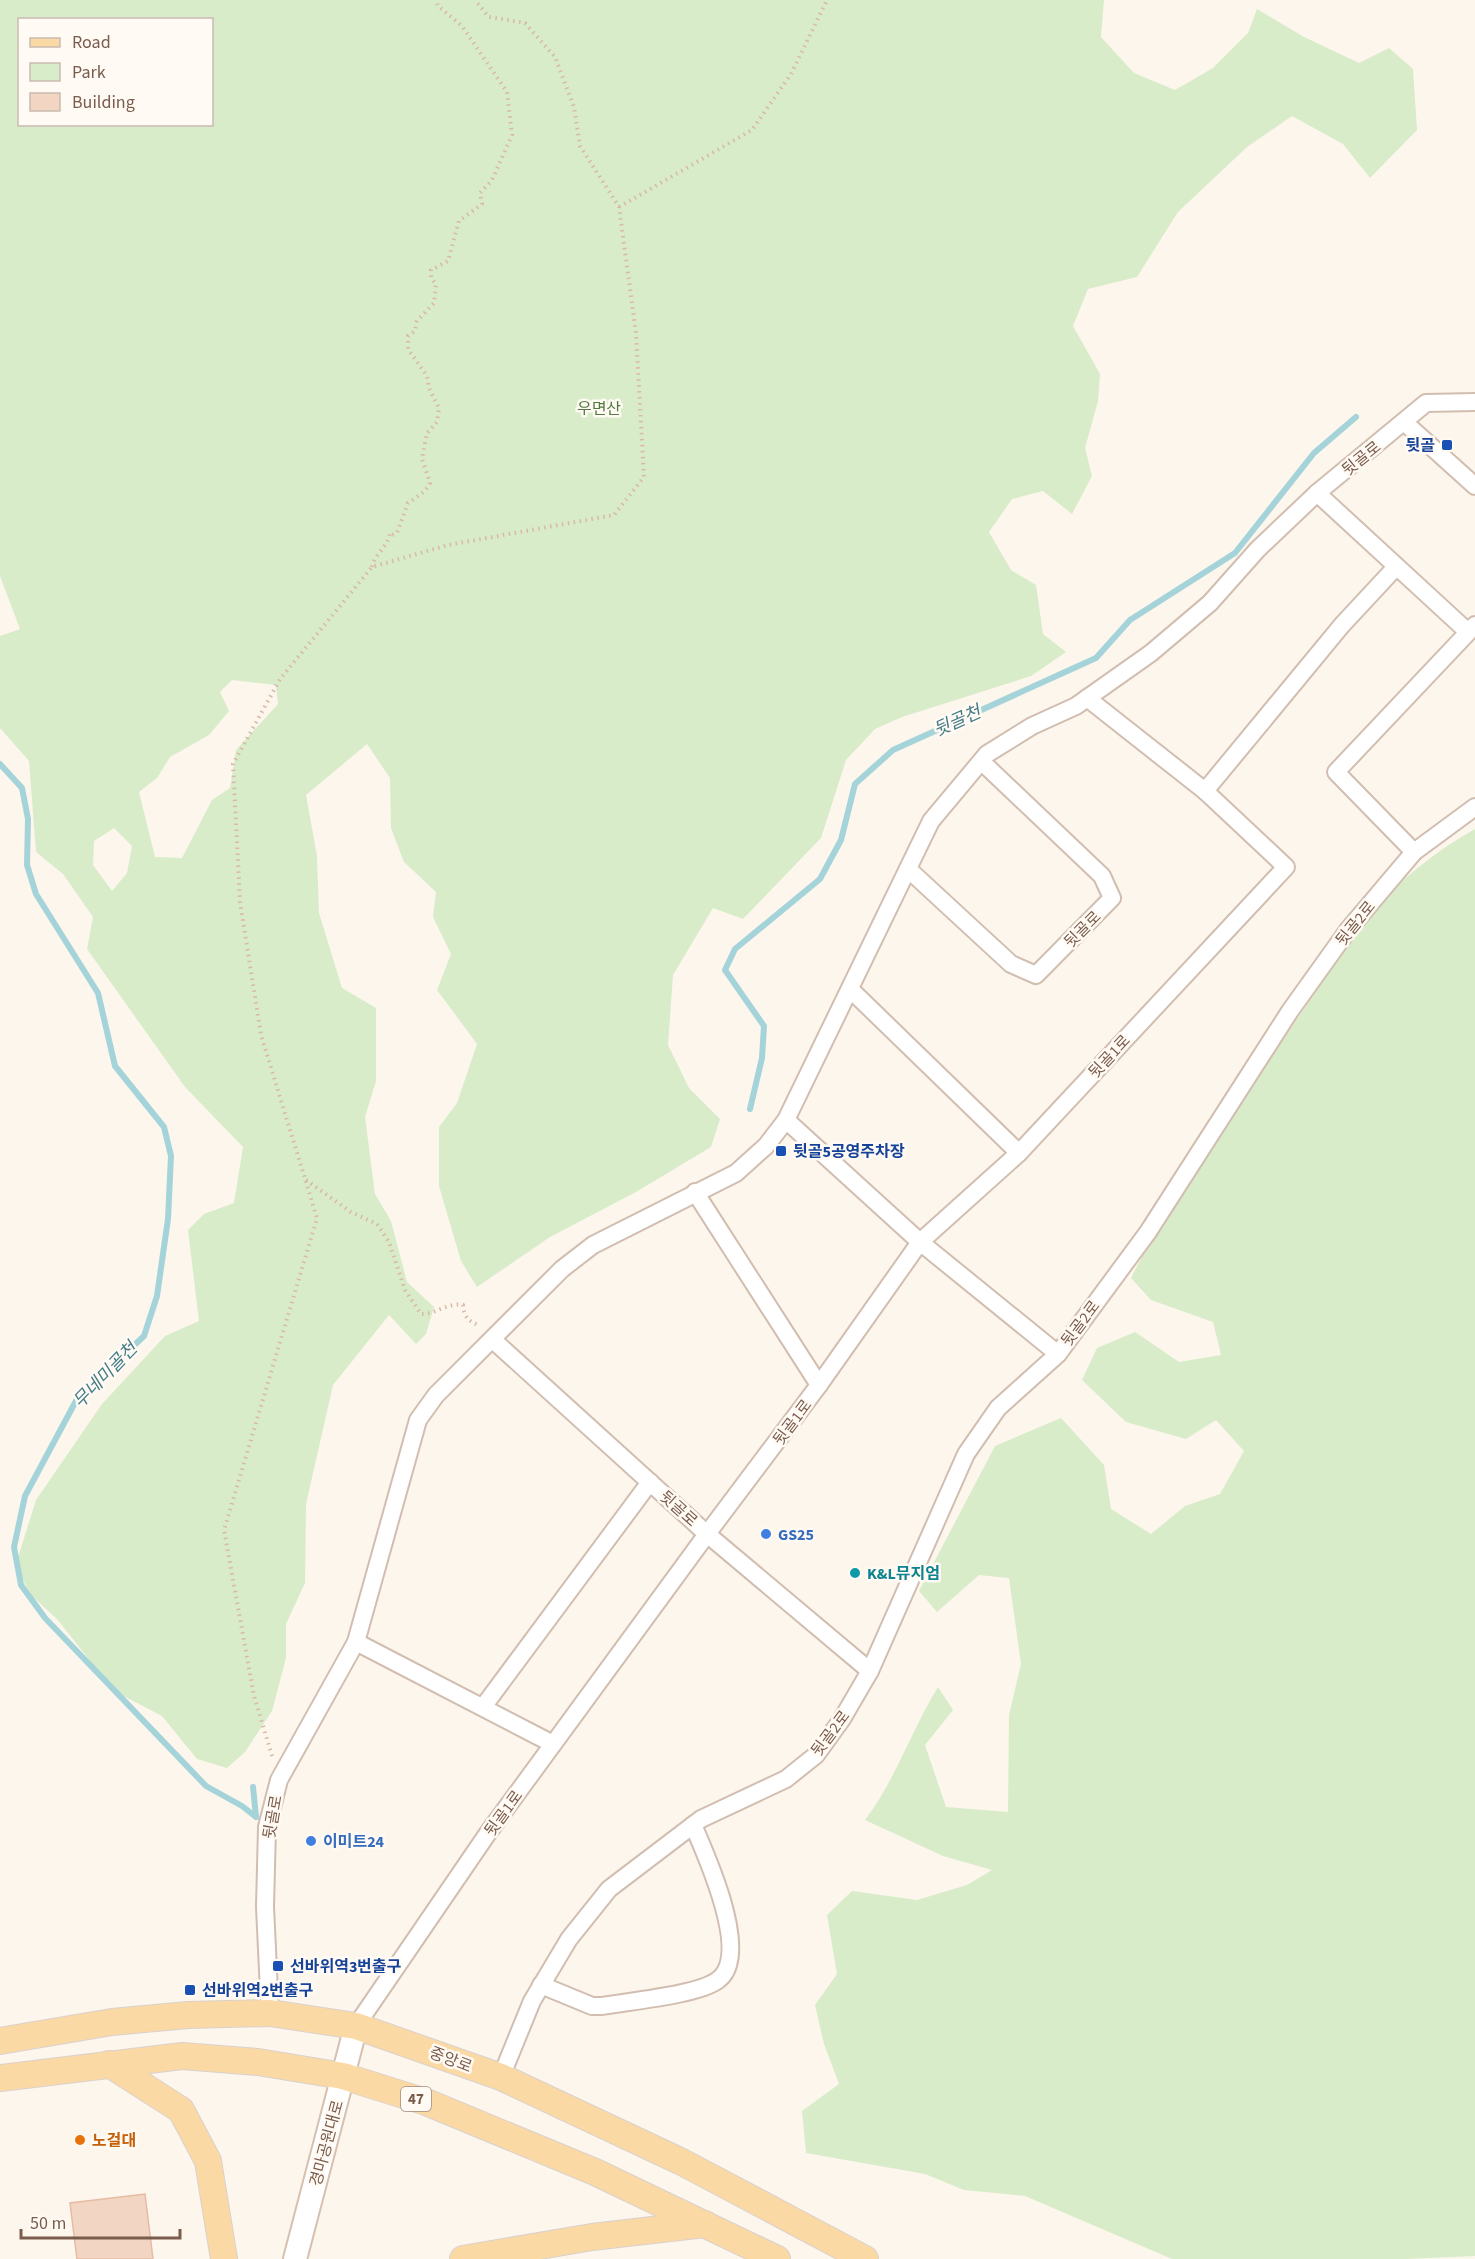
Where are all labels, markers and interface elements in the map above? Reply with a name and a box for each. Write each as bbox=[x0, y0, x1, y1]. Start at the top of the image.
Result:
legend bbox=[18, 18, 213, 126]
text: Road bbox=[72, 30, 111, 55]
text: Park bbox=[72, 60, 106, 85]
text: Building bbox=[72, 90, 135, 115]
park label: 우면산 bbox=[577, 398, 621, 420]
place label: 뒷골 bbox=[1406, 435, 1435, 457]
street label: 뒷골로 bbox=[1338, 436, 1386, 481]
marker: 뒷골 bbox=[1440, 438, 1454, 452]
water label: 뒷골천 bbox=[929, 699, 987, 743]
street label: 뒷골2로 bbox=[1331, 896, 1381, 951]
street label: 뒷골로 bbox=[1059, 906, 1106, 953]
street label: 뒷골1로 bbox=[1084, 1030, 1136, 1083]
place label: 뒷골5공영주차장 bbox=[793, 1141, 905, 1163]
marker: 뒷골5공영주차장 bbox=[774, 1144, 788, 1158]
street label: 뒷골2로 bbox=[1056, 1296, 1105, 1351]
water label: 무네미골천 bbox=[68, 1335, 145, 1414]
street label: 뒷골1로 bbox=[768, 1395, 817, 1450]
street label: 뒷골로 bbox=[655, 1486, 702, 1532]
place label: GS25 bbox=[778, 1524, 814, 1546]
marker: GS25 bbox=[759, 1527, 773, 1541]
place label: K&L뮤지엄 bbox=[867, 1563, 940, 1585]
marker: K&L뮤지엄 bbox=[848, 1566, 862, 1580]
street label: 뒷골2로 bbox=[806, 1706, 855, 1761]
street label: 뒷골1로 bbox=[480, 1786, 528, 1841]
street label: 뒷골로 bbox=[258, 1793, 288, 1841]
place label: 이미트24 bbox=[323, 1831, 385, 1853]
marker: 이미트24 bbox=[304, 1834, 318, 1848]
place label: 선바위역3번출구 bbox=[290, 1956, 402, 1978]
marker: 선바위역3번출구 bbox=[271, 1959, 285, 1973]
place label: 선바위역2번출구 bbox=[202, 1980, 314, 2002]
marker: 선바위역2번출구 bbox=[183, 1983, 197, 1997]
street label: 중앙로 bbox=[426, 2042, 475, 2078]
road number: 47 bbox=[401, 2087, 431, 2111]
street label: 경마공원대로 bbox=[305, 2097, 349, 2189]
place label: 노걸대 bbox=[92, 2130, 136, 2152]
marker: 노걸대 bbox=[73, 2133, 87, 2147]
scale bar bbox=[21, 2202, 180, 2240]
text: 50 m bbox=[30, 2211, 66, 2236]

